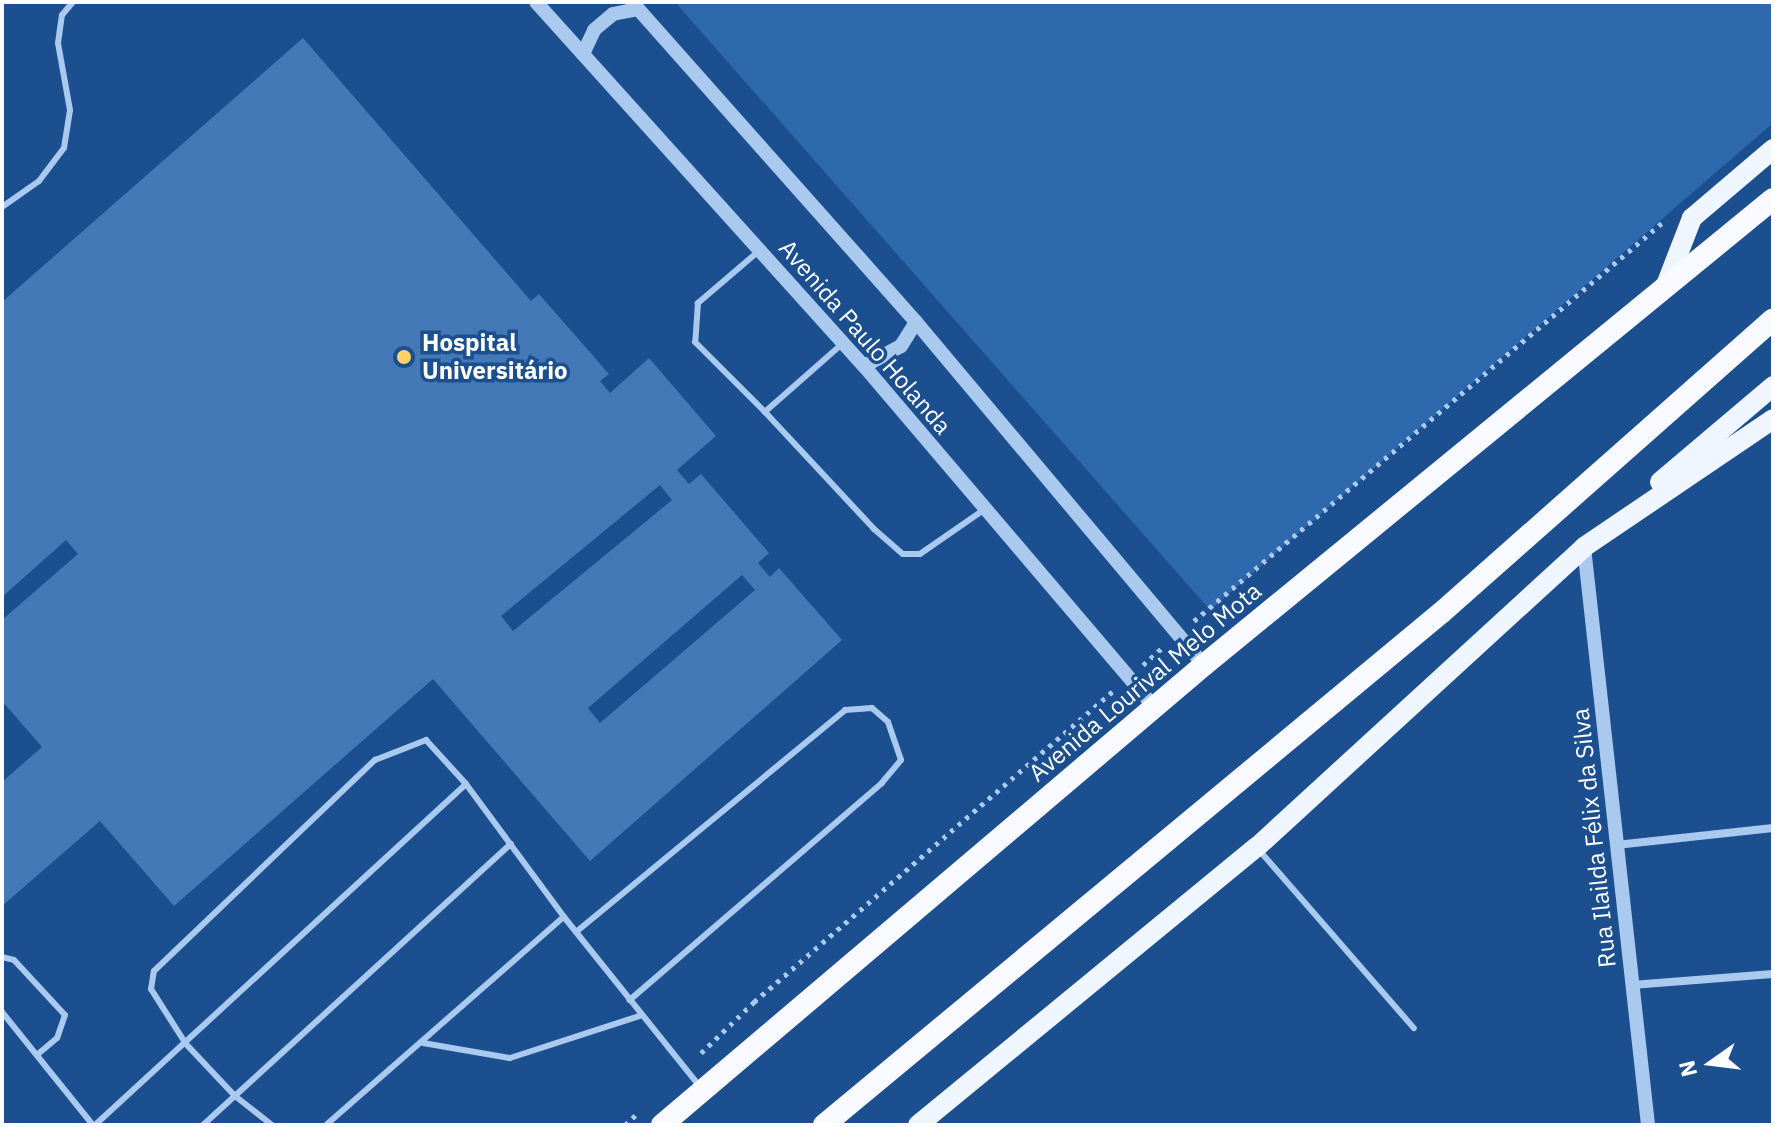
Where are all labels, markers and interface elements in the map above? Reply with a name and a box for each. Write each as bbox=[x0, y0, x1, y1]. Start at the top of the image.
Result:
street label: Avenida Paulo Holanda bbox=[773, 234, 957, 440]
place label: Hospital Universitário bbox=[422, 329, 568, 385]
marker: Hospital Universitário bbox=[393, 346, 415, 368]
street label: Avenida Lourival Melo Mota bbox=[1023, 576, 1267, 788]
street label: Rua Ilailda Félix da Silva bbox=[1566, 707, 1622, 969]
north arrow bbox=[1671, 1023, 1751, 1103]
text: N bbox=[1671, 1058, 1703, 1080]

